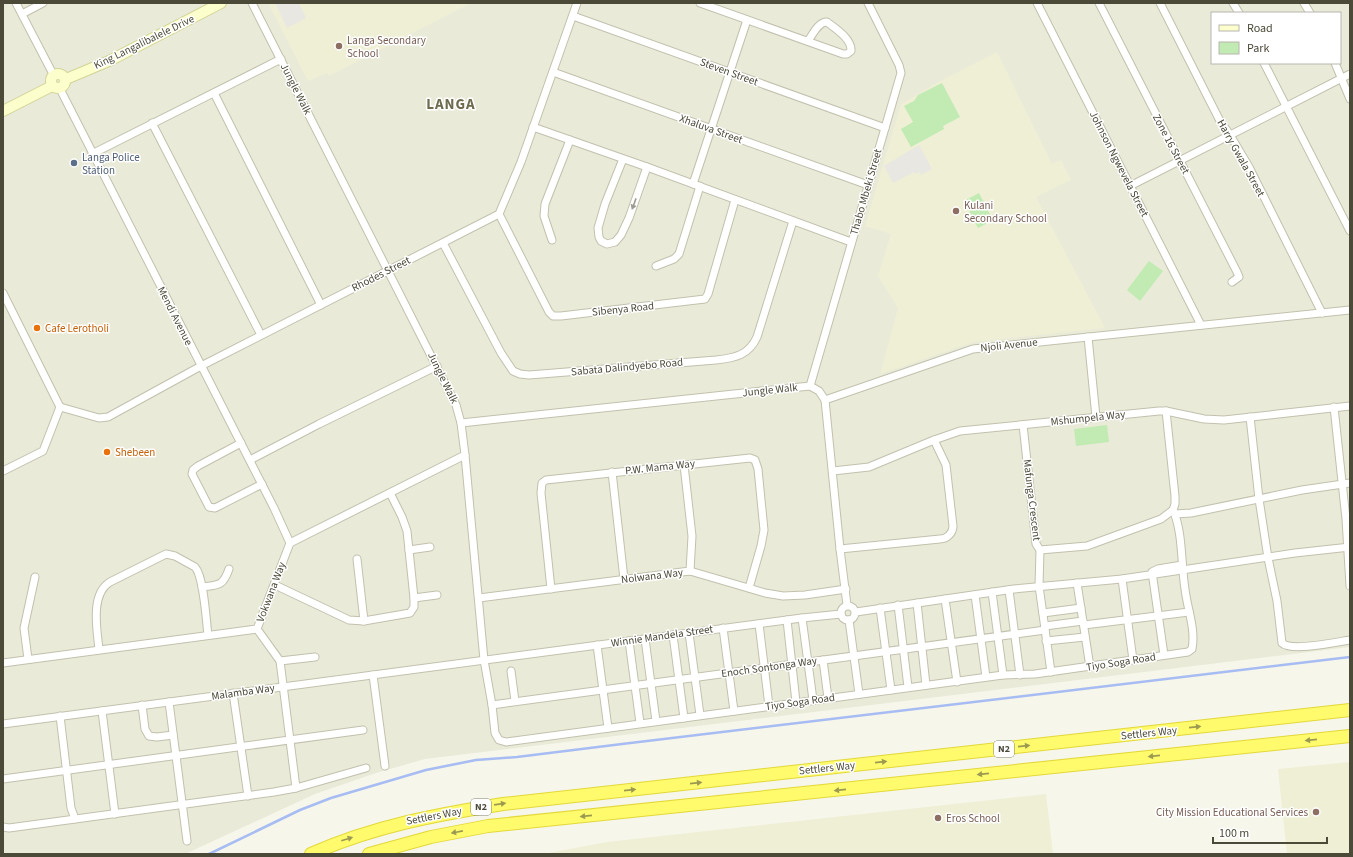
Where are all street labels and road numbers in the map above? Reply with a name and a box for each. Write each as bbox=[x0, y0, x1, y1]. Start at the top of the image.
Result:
street label: King Langalibalele Drive bbox=[91, 11, 197, 73]
street label: Steven Street bbox=[698, 55, 760, 90]
street label: Jungle Walk bbox=[277, 61, 316, 118]
street label: Johnson Ngwevela Street bbox=[1086, 109, 1152, 220]
street label: Xhaluva Street bbox=[677, 111, 745, 147]
street label: Zone 16 Street bbox=[1149, 111, 1193, 177]
street label: Harry Gwala Street bbox=[1214, 117, 1269, 200]
street label: Thabo Mbeki Street bbox=[847, 147, 886, 237]
street label: Rhodes Street bbox=[349, 253, 413, 295]
street label: Mendi Avenue bbox=[154, 284, 197, 349]
street label: Sibenya Road bbox=[591, 298, 655, 320]
street label: Njoli Avenue bbox=[980, 334, 1039, 355]
street label: Jungle Walk bbox=[424, 350, 462, 407]
street label: Sabata Dalindyebo Road bbox=[570, 355, 684, 379]
street label: Jungle Walk bbox=[742, 380, 799, 400]
street label: Mshumpela Way bbox=[1050, 407, 1126, 429]
street label: P.W. Mama Way bbox=[624, 456, 696, 478]
street label: Mafunga Crescent bbox=[1020, 458, 1044, 542]
street label: Vokwana Way bbox=[253, 560, 289, 624]
street label: Nolwana Way bbox=[620, 565, 684, 587]
street label: Winnie Mandela Street bbox=[610, 621, 714, 651]
street label: Tiyo Soga Road bbox=[1085, 649, 1157, 675]
street label: Enoch Sontonga Way bbox=[720, 653, 818, 681]
street label: Malamba Way bbox=[210, 680, 276, 704]
street label: Tiyo Soga Road bbox=[764, 690, 836, 714]
street label: Settlers Way bbox=[1120, 723, 1178, 743]
road number: N2 bbox=[994, 741, 1014, 757]
street label: Settlers Way bbox=[798, 758, 856, 778]
road number: N2 bbox=[471, 799, 491, 815]
street label: Settlers Way bbox=[405, 803, 463, 829]

